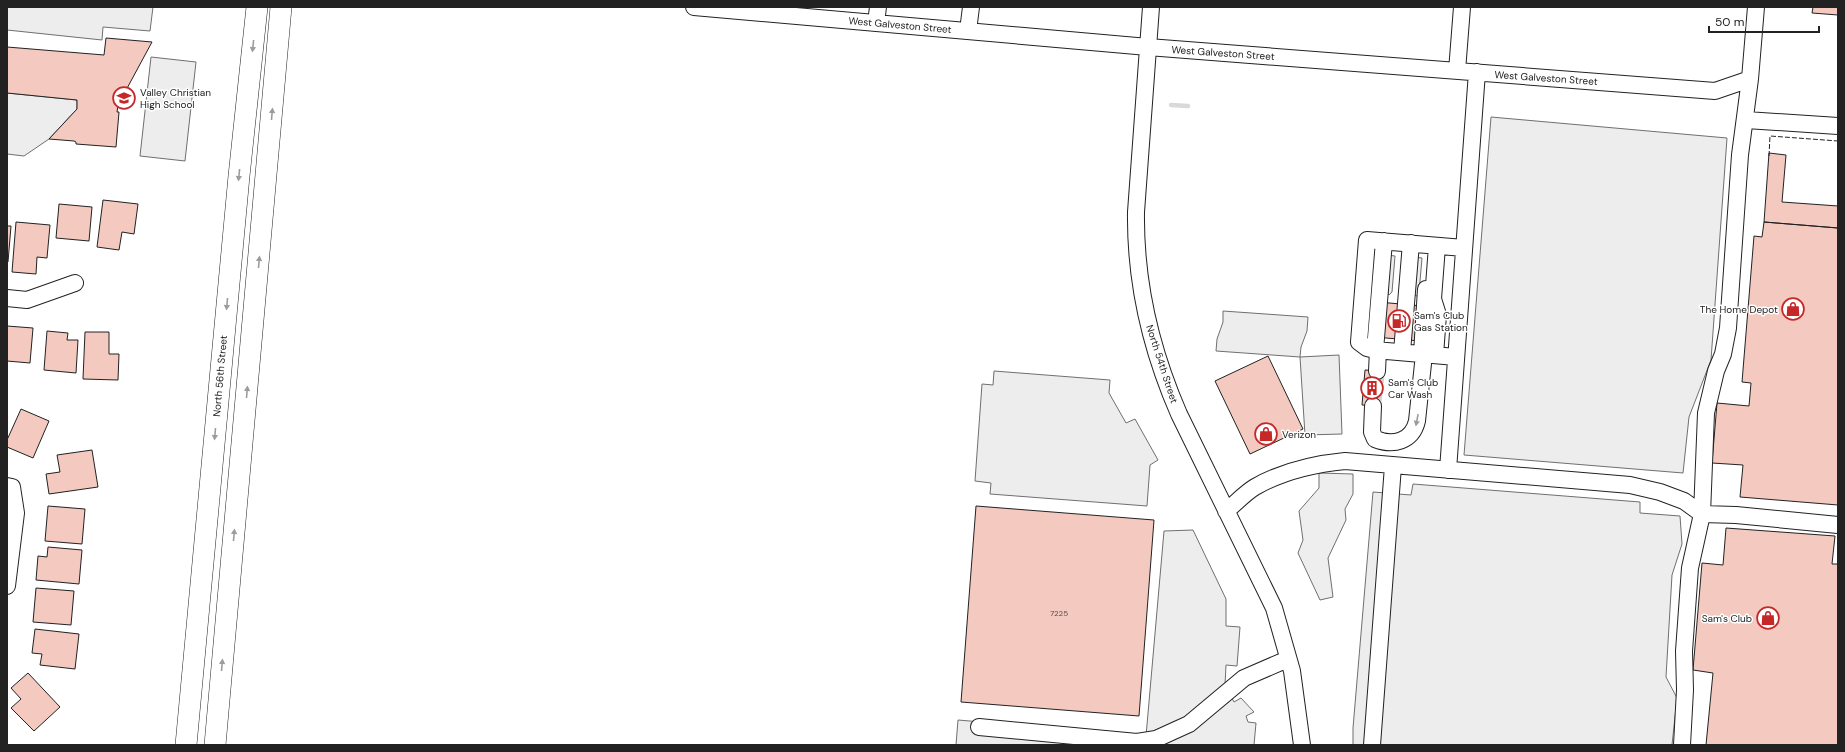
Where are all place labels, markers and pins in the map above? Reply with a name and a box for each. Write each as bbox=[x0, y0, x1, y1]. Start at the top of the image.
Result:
school or university icon: Valley Christian High School bbox=[111, 85, 137, 111]
place label: Valley Christian High School bbox=[140, 86, 211, 111]
shop icon: The Home Depot bbox=[1780, 296, 1806, 322]
place label: The Home Depot bbox=[1700, 303, 1778, 316]
fuel station icon: Sam's Club Gas Station bbox=[1386, 308, 1412, 334]
place label: Sam's Club Gas Station bbox=[1414, 309, 1468, 334]
building icon: Sam's Club Car Wash bbox=[1359, 375, 1385, 401]
place label: Sam's Club Car Wash bbox=[1388, 376, 1438, 401]
shop icon: Verizon bbox=[1253, 421, 1279, 447]
place label: Verizon bbox=[1282, 428, 1316, 441]
shop icon: Sam's Club bbox=[1755, 605, 1781, 631]
place label: Sam's Club bbox=[1702, 612, 1752, 625]

